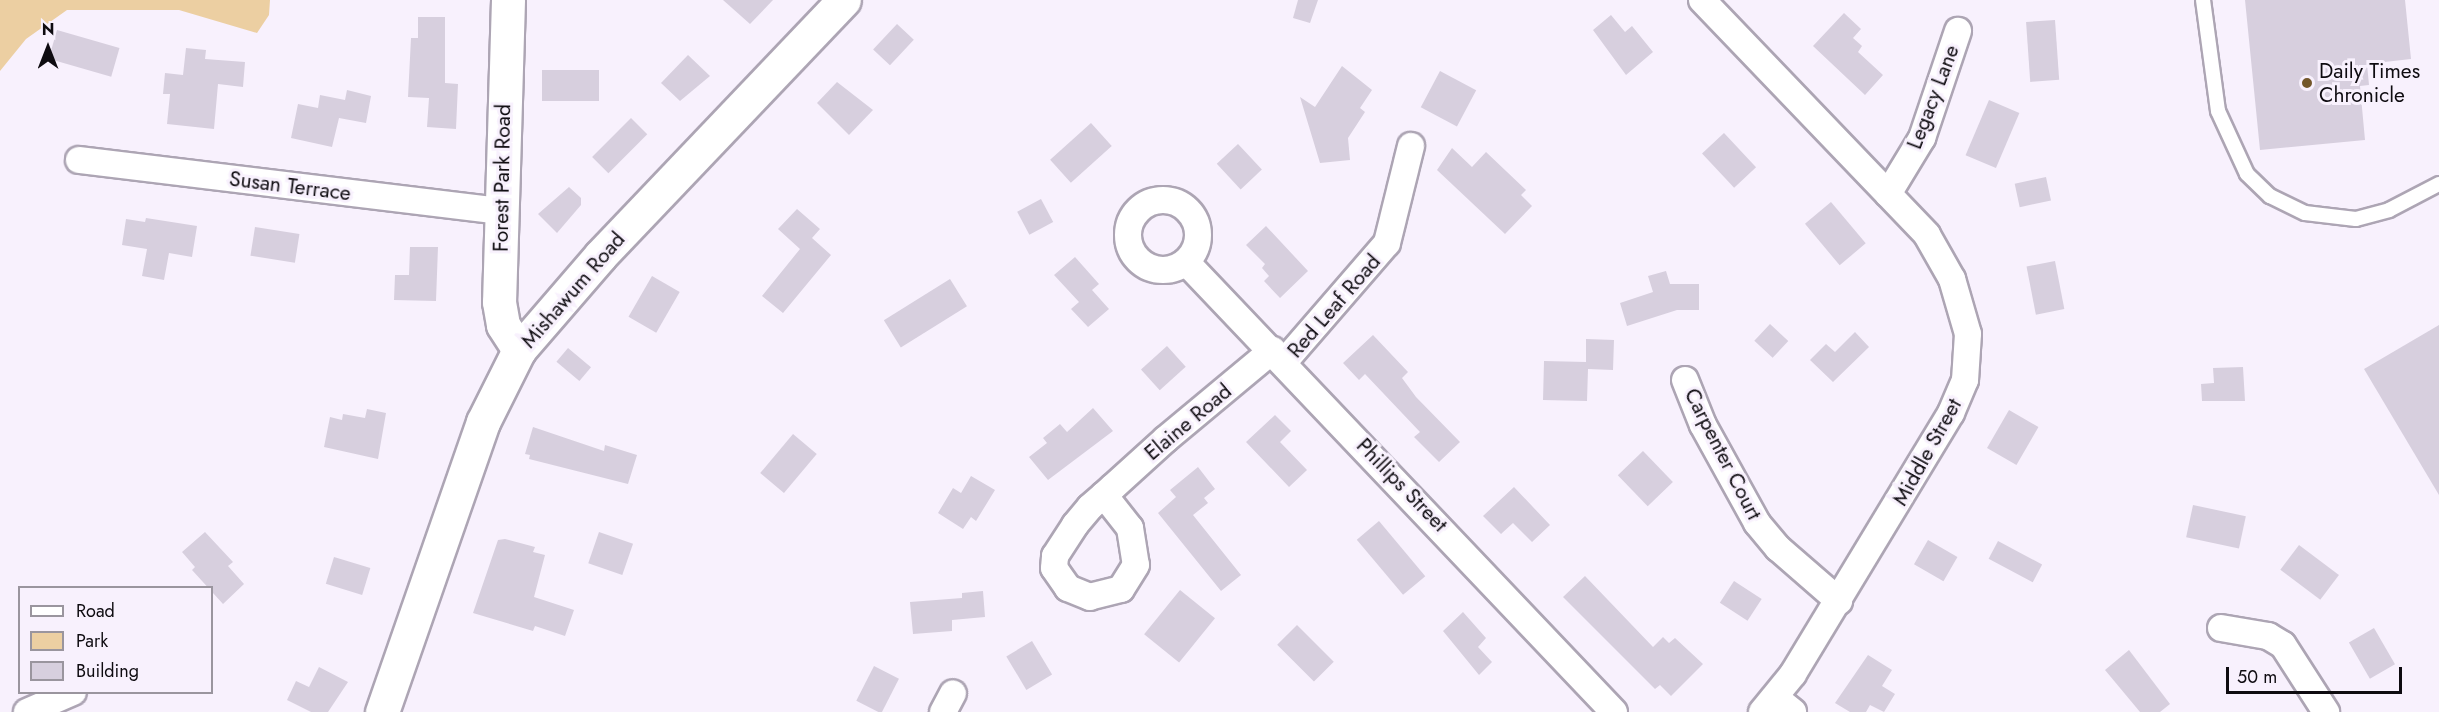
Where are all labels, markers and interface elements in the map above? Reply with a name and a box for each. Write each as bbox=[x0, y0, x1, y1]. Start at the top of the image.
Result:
north arrow bbox=[18, 18, 78, 78]
text: N bbox=[42, 18, 54, 41]
street label: Legacy Lane bbox=[1902, 41, 1964, 153]
place label: Daily Times Chronicle bbox=[2319, 58, 2420, 108]
marker: Daily Times Chronicle bbox=[2300, 76, 2314, 90]
street label: Forest Park Road bbox=[488, 104, 516, 252]
street label: Susan Terrace bbox=[228, 166, 352, 206]
street label: Mishawum Road bbox=[516, 227, 630, 353]
street label: Red Leaf Road bbox=[1282, 249, 1386, 363]
street label: Elaine Road bbox=[1140, 378, 1236, 466]
street label: Carpenter Court bbox=[1679, 384, 1767, 524]
street label: Middle Street bbox=[1887, 394, 1967, 510]
street label: Phillips Street bbox=[1351, 433, 1453, 537]
legend bbox=[18, 586, 213, 694]
text: Road bbox=[76, 598, 115, 624]
text: Park bbox=[76, 628, 108, 654]
scale bar bbox=[2229, 655, 2404, 693]
text: Building bbox=[76, 658, 139, 684]
text: 50 m bbox=[2237, 664, 2277, 690]

